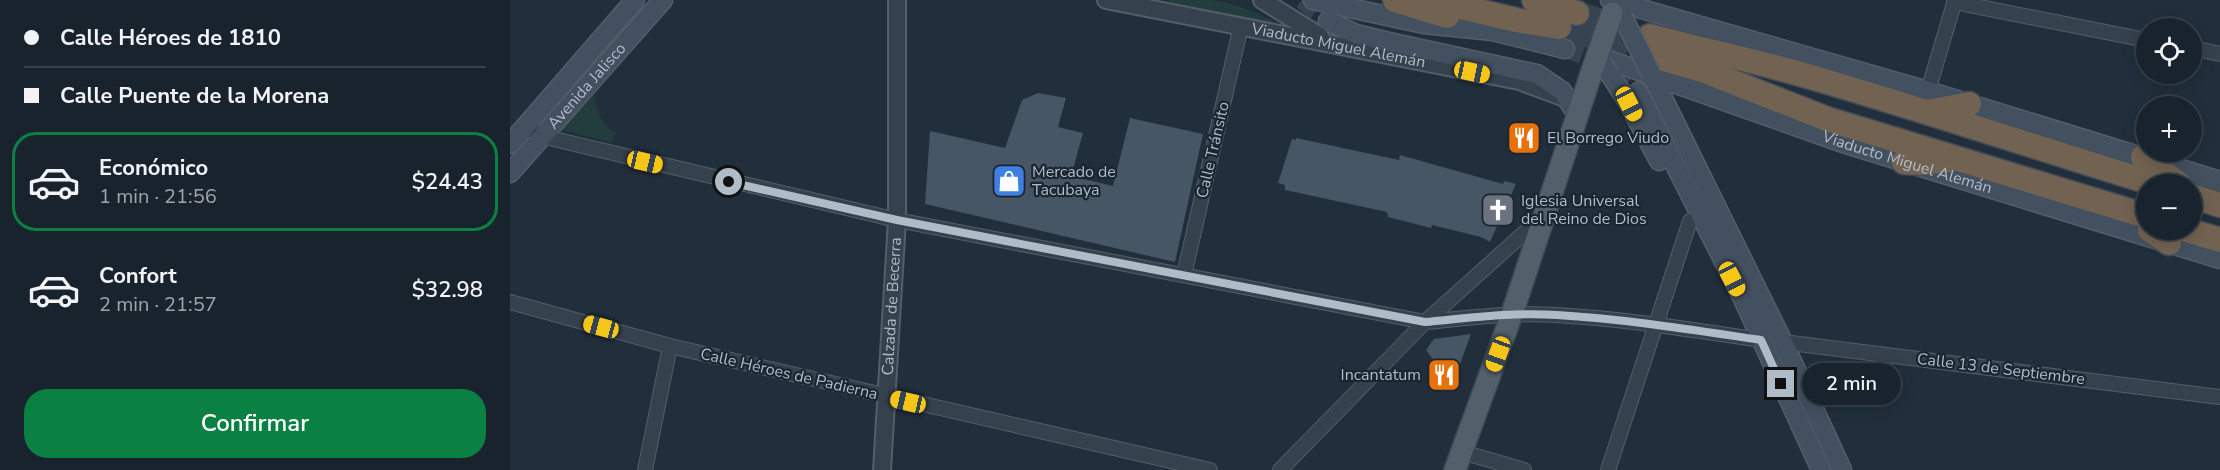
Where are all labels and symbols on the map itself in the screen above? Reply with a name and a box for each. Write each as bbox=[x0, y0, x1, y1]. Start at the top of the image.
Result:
street label: Viaducto Miguel Alemán bbox=[1249, 18, 1427, 73]
street label: Avenida Jalisco bbox=[543, 38, 631, 134]
car bbox=[1453, 59, 1491, 85]
car bbox=[1613, 84, 1645, 124]
street label: Calle Tránsito bbox=[1191, 99, 1235, 200]
restaurant icon: El Borrego Viudo bbox=[1506, 120, 1542, 156]
street label: Viaducto Miguel Alemán bbox=[1818, 125, 1995, 199]
place label: El Borrego Viudo bbox=[1547, 127, 1669, 149]
car bbox=[625, 149, 665, 175]
place label: Mercado de Tacubaya bbox=[1032, 161, 1116, 201]
shop icon: Mercado de Tacubaya bbox=[991, 163, 1027, 199]
route start bbox=[715, 168, 742, 195]
place label: Iglesia Universal del Reino de Dios bbox=[1521, 190, 1647, 230]
church icon: Iglesia Universal del Reino de Dios bbox=[1480, 192, 1516, 228]
street label: Calzada de Becerra bbox=[877, 237, 907, 376]
car bbox=[1716, 259, 1748, 299]
car bbox=[581, 314, 621, 340]
car bbox=[1483, 334, 1513, 374]
street label: Calle Héroes de Padierna bbox=[698, 343, 880, 405]
street label: Calle 13 de Septiembre bbox=[1916, 348, 2086, 390]
restaurant icon: Incantatum bbox=[1426, 357, 1462, 393]
callout: 2 min bbox=[1802, 363, 1901, 405]
place label: Incantatum bbox=[1341, 364, 1421, 386]
route end bbox=[1767, 370, 1794, 397]
car bbox=[888, 389, 928, 415]

